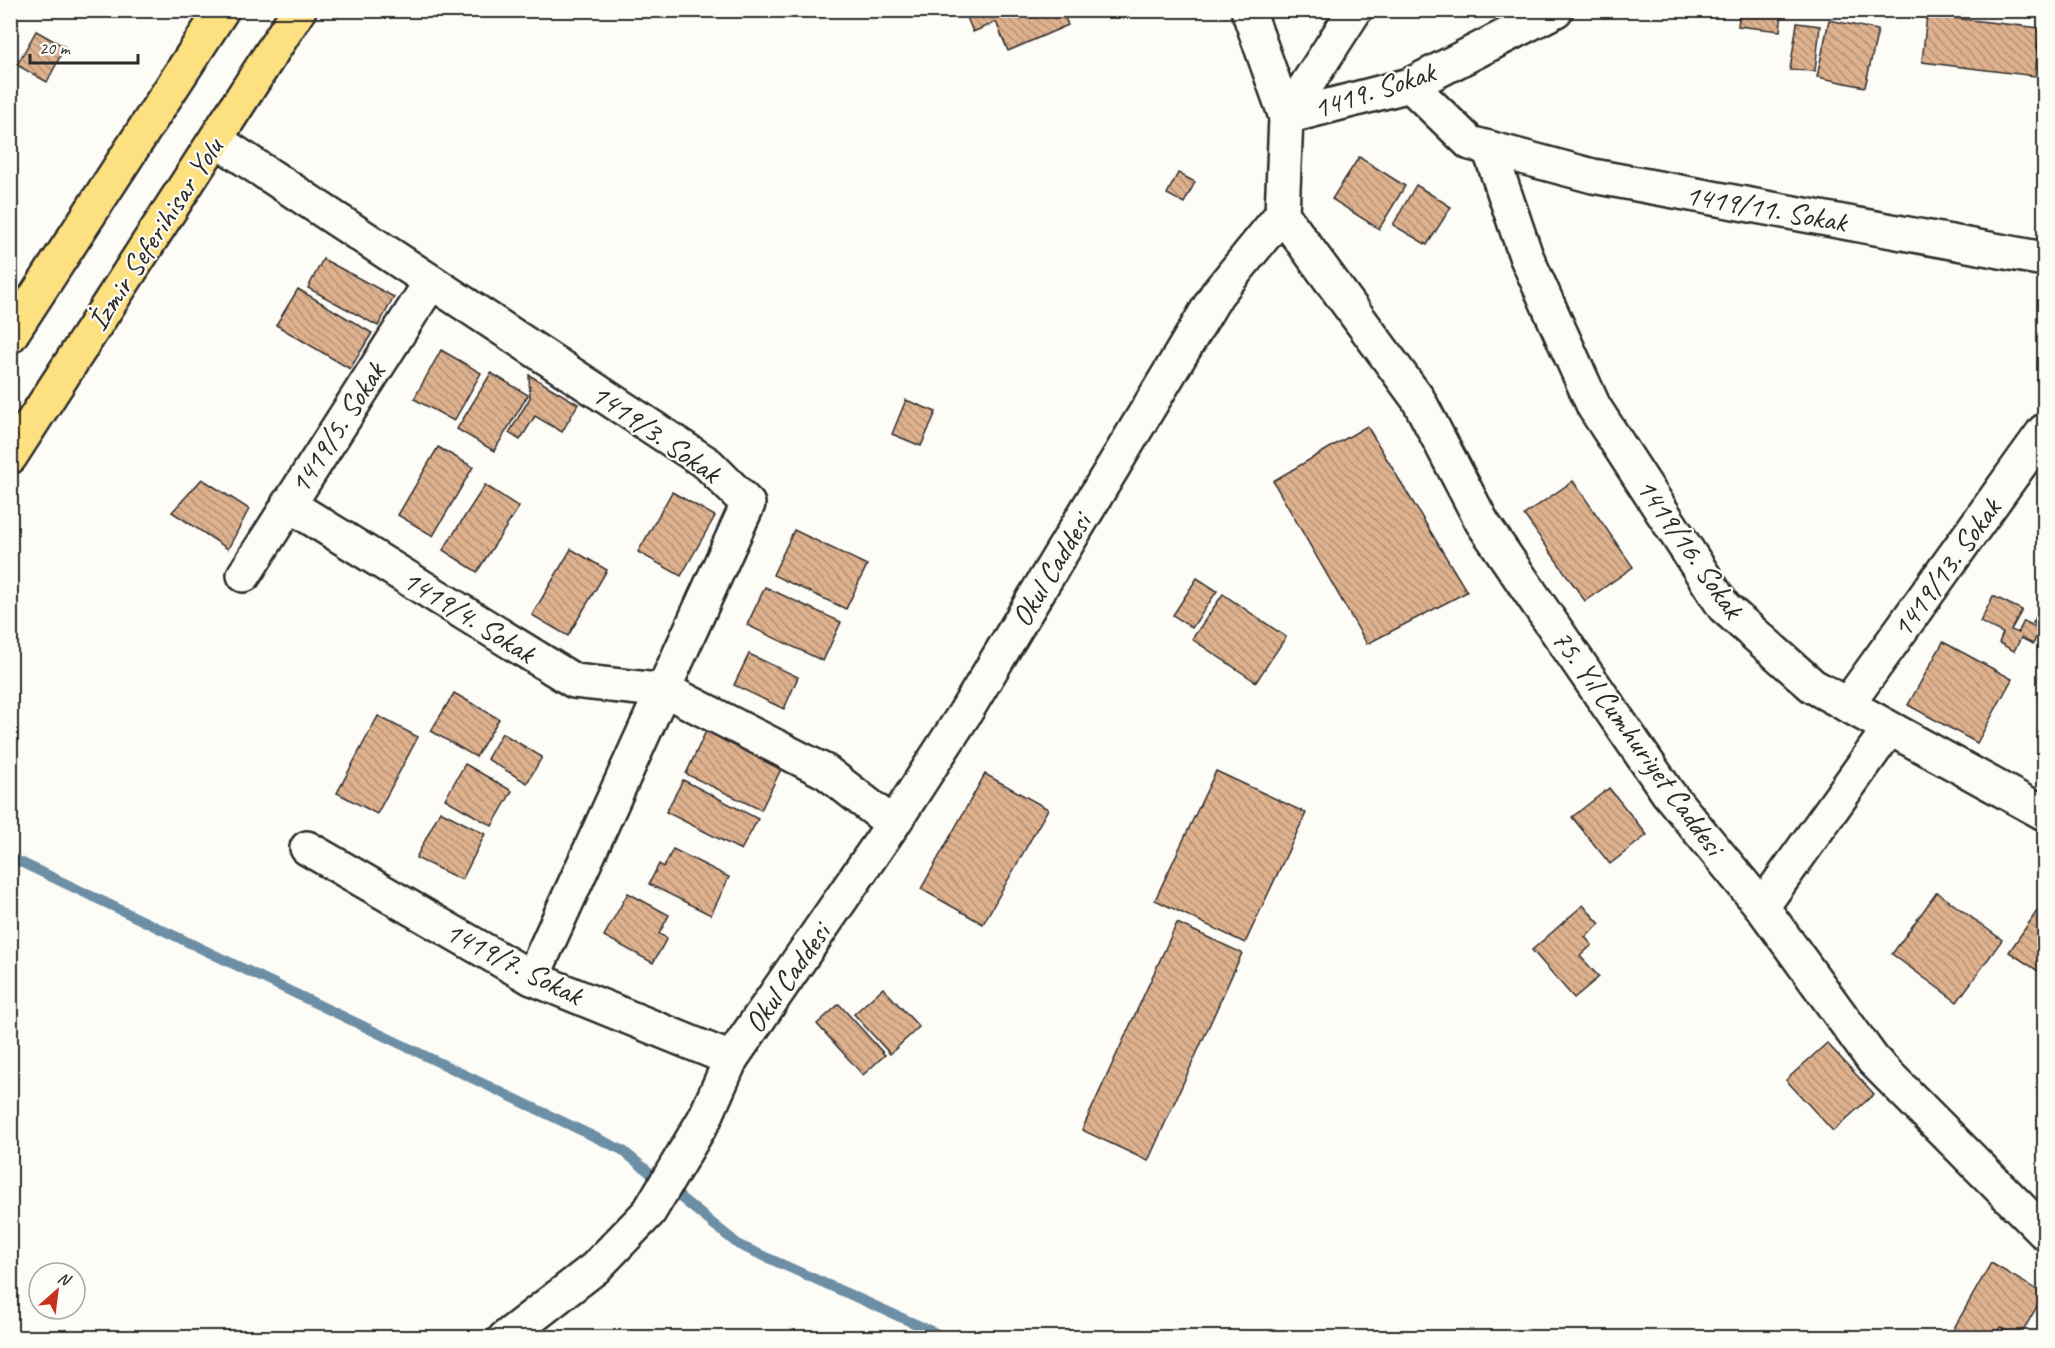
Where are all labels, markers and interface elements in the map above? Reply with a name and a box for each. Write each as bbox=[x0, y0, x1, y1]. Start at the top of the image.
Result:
scale bar bbox=[30, 27, 138, 65]
text: 20 m bbox=[39, 37, 72, 59]
street label: 1419. Sokak bbox=[1308, 52, 1442, 128]
street label: İzmir Seferihisar Yolu bbox=[78, 129, 233, 338]
street label: 1419/11. Sokak bbox=[1682, 175, 1852, 241]
street label: 1419/5. Sokak bbox=[280, 353, 395, 501]
street label: 1419/3. Sokak bbox=[584, 375, 730, 493]
street label: 1419/16. Sokak bbox=[1628, 470, 1753, 627]
street label: 1419/13. Sokak bbox=[1883, 489, 2010, 645]
street label: Okul Caddesi bbox=[1002, 504, 1101, 633]
street label: 1419/4. Sokak bbox=[396, 560, 544, 673]
street label: 75. Yıl Cumhuriyet Caddesi bbox=[1543, 622, 1735, 865]
street label: 1419/7. Sokak bbox=[439, 912, 591, 1015]
street label: Okul Caddesi bbox=[736, 913, 840, 1040]
north arrow bbox=[27, 1261, 87, 1321]
text: N bbox=[55, 1267, 75, 1291]

